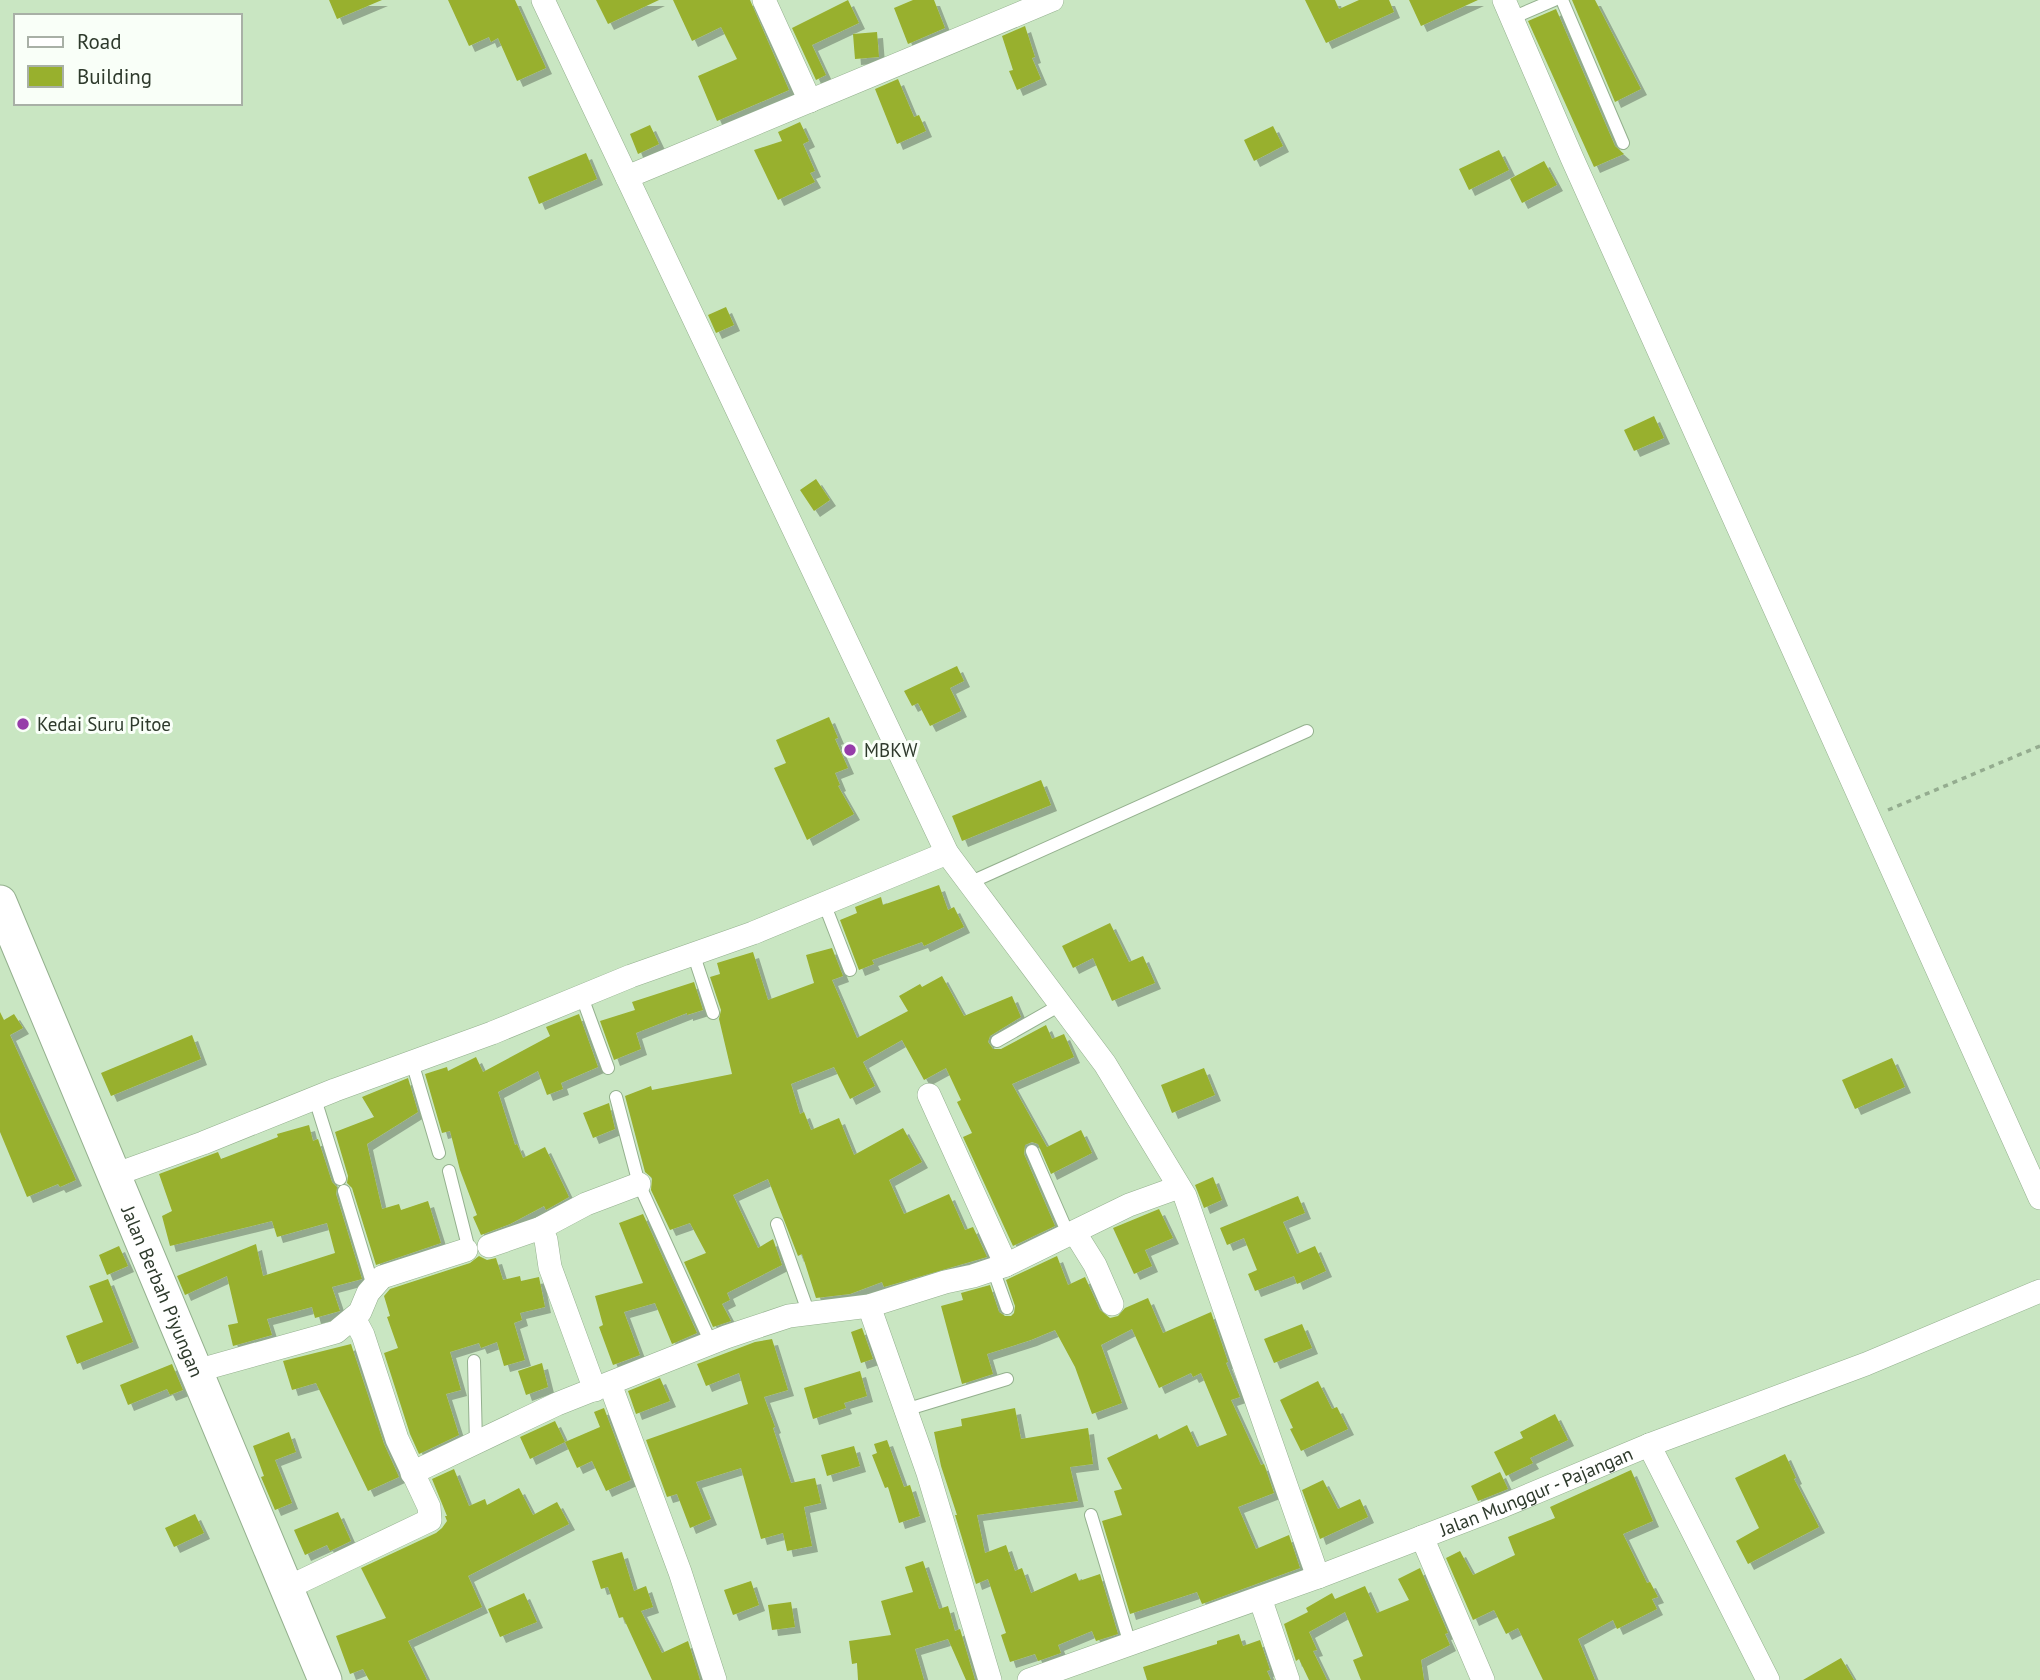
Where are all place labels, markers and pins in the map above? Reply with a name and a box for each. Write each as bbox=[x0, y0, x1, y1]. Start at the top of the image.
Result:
place label: Kedai Suru Pitoe bbox=[37, 712, 171, 736]
marker: Kedai Suru Pitoe bbox=[15, 716, 31, 732]
place label: MBKW bbox=[864, 738, 918, 762]
marker: MBKW bbox=[842, 742, 858, 758]

